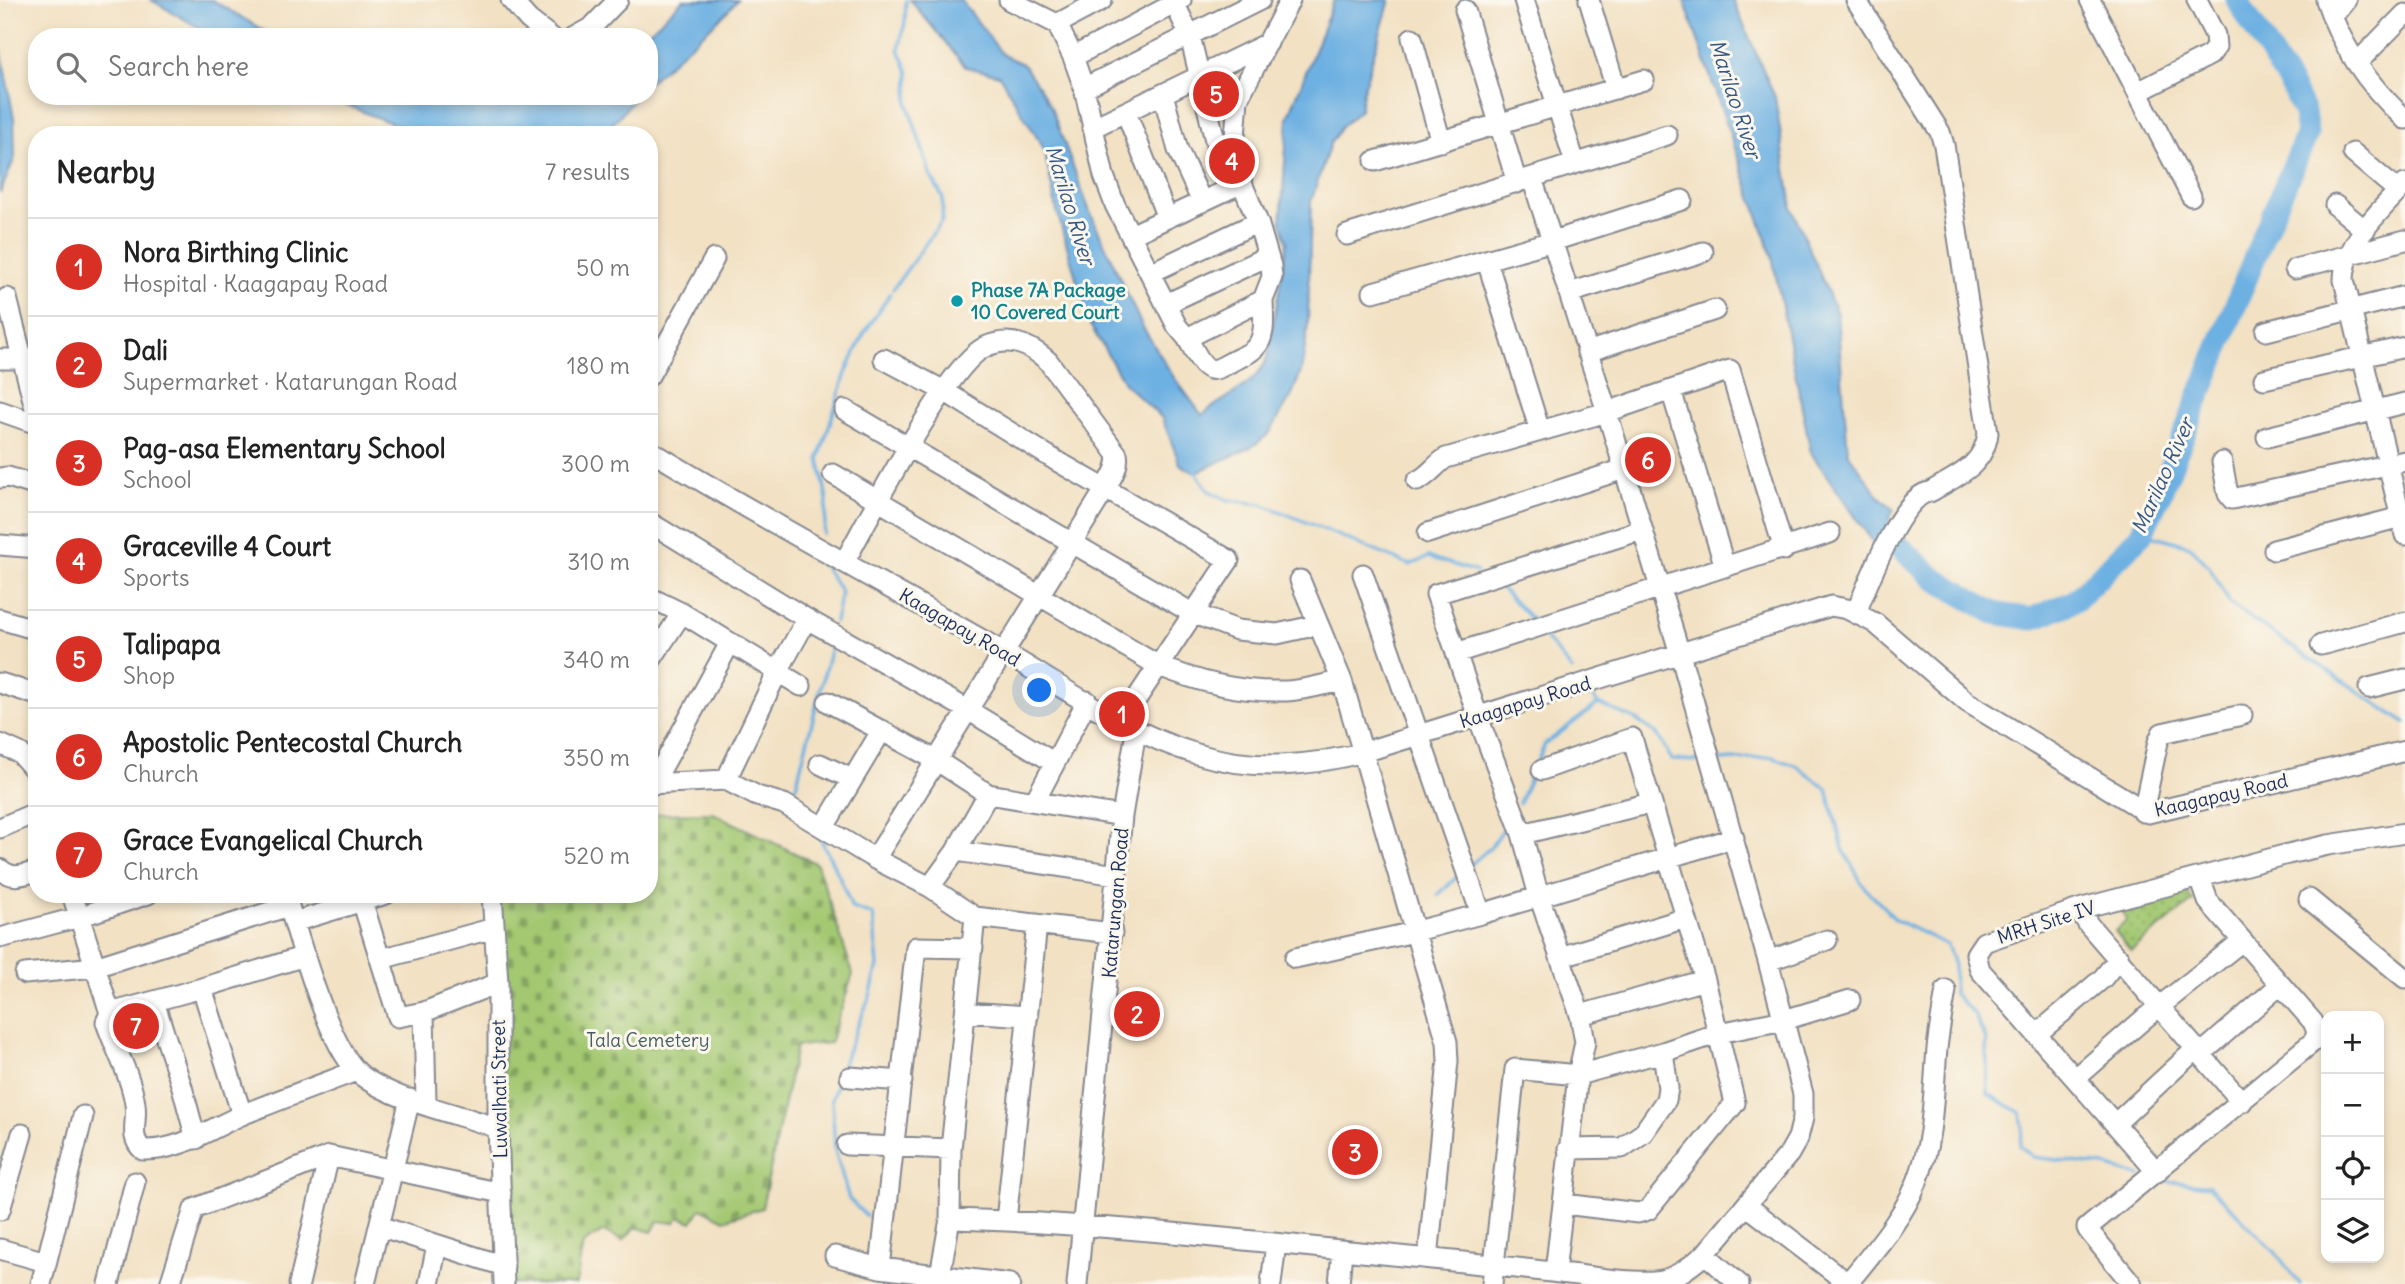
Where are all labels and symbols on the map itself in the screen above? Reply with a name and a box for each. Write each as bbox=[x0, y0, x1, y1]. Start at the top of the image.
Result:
water label: Marilao River bbox=[1704, 36, 1768, 164]
pin: 5 bbox=[1193, 68, 1239, 120]
pin: 4 bbox=[1209, 135, 1255, 187]
water label: Marilao River bbox=[1039, 142, 1102, 270]
place label: Phase 7A Package 10 Covered Court bbox=[971, 278, 1126, 324]
marker: Phase 7A Package 10 Covered Court bbox=[949, 293, 965, 309]
water label: Marilao River bbox=[2125, 412, 2201, 538]
pin: 6 bbox=[1625, 434, 1671, 486]
street label: Kaagapay Road bbox=[895, 583, 1025, 671]
street label: Kaagapay Road bbox=[1456, 671, 1594, 733]
your location bbox=[1022, 673, 1056, 707]
pin: 1 bbox=[1099, 688, 1145, 740]
street label: Kaagapay Road bbox=[2152, 768, 2290, 822]
street label: Katarungan Road bbox=[1096, 827, 1134, 979]
street label: MRH Site IV bbox=[1994, 895, 2098, 949]
pin: 2 bbox=[1114, 988, 1160, 1040]
pin: 7 bbox=[113, 1000, 159, 1052]
street label: Luwalhati Street bbox=[486, 1019, 512, 1159]
park label: Tala Cemetery bbox=[586, 1028, 710, 1052]
pin: 3 bbox=[1332, 1126, 1378, 1178]

